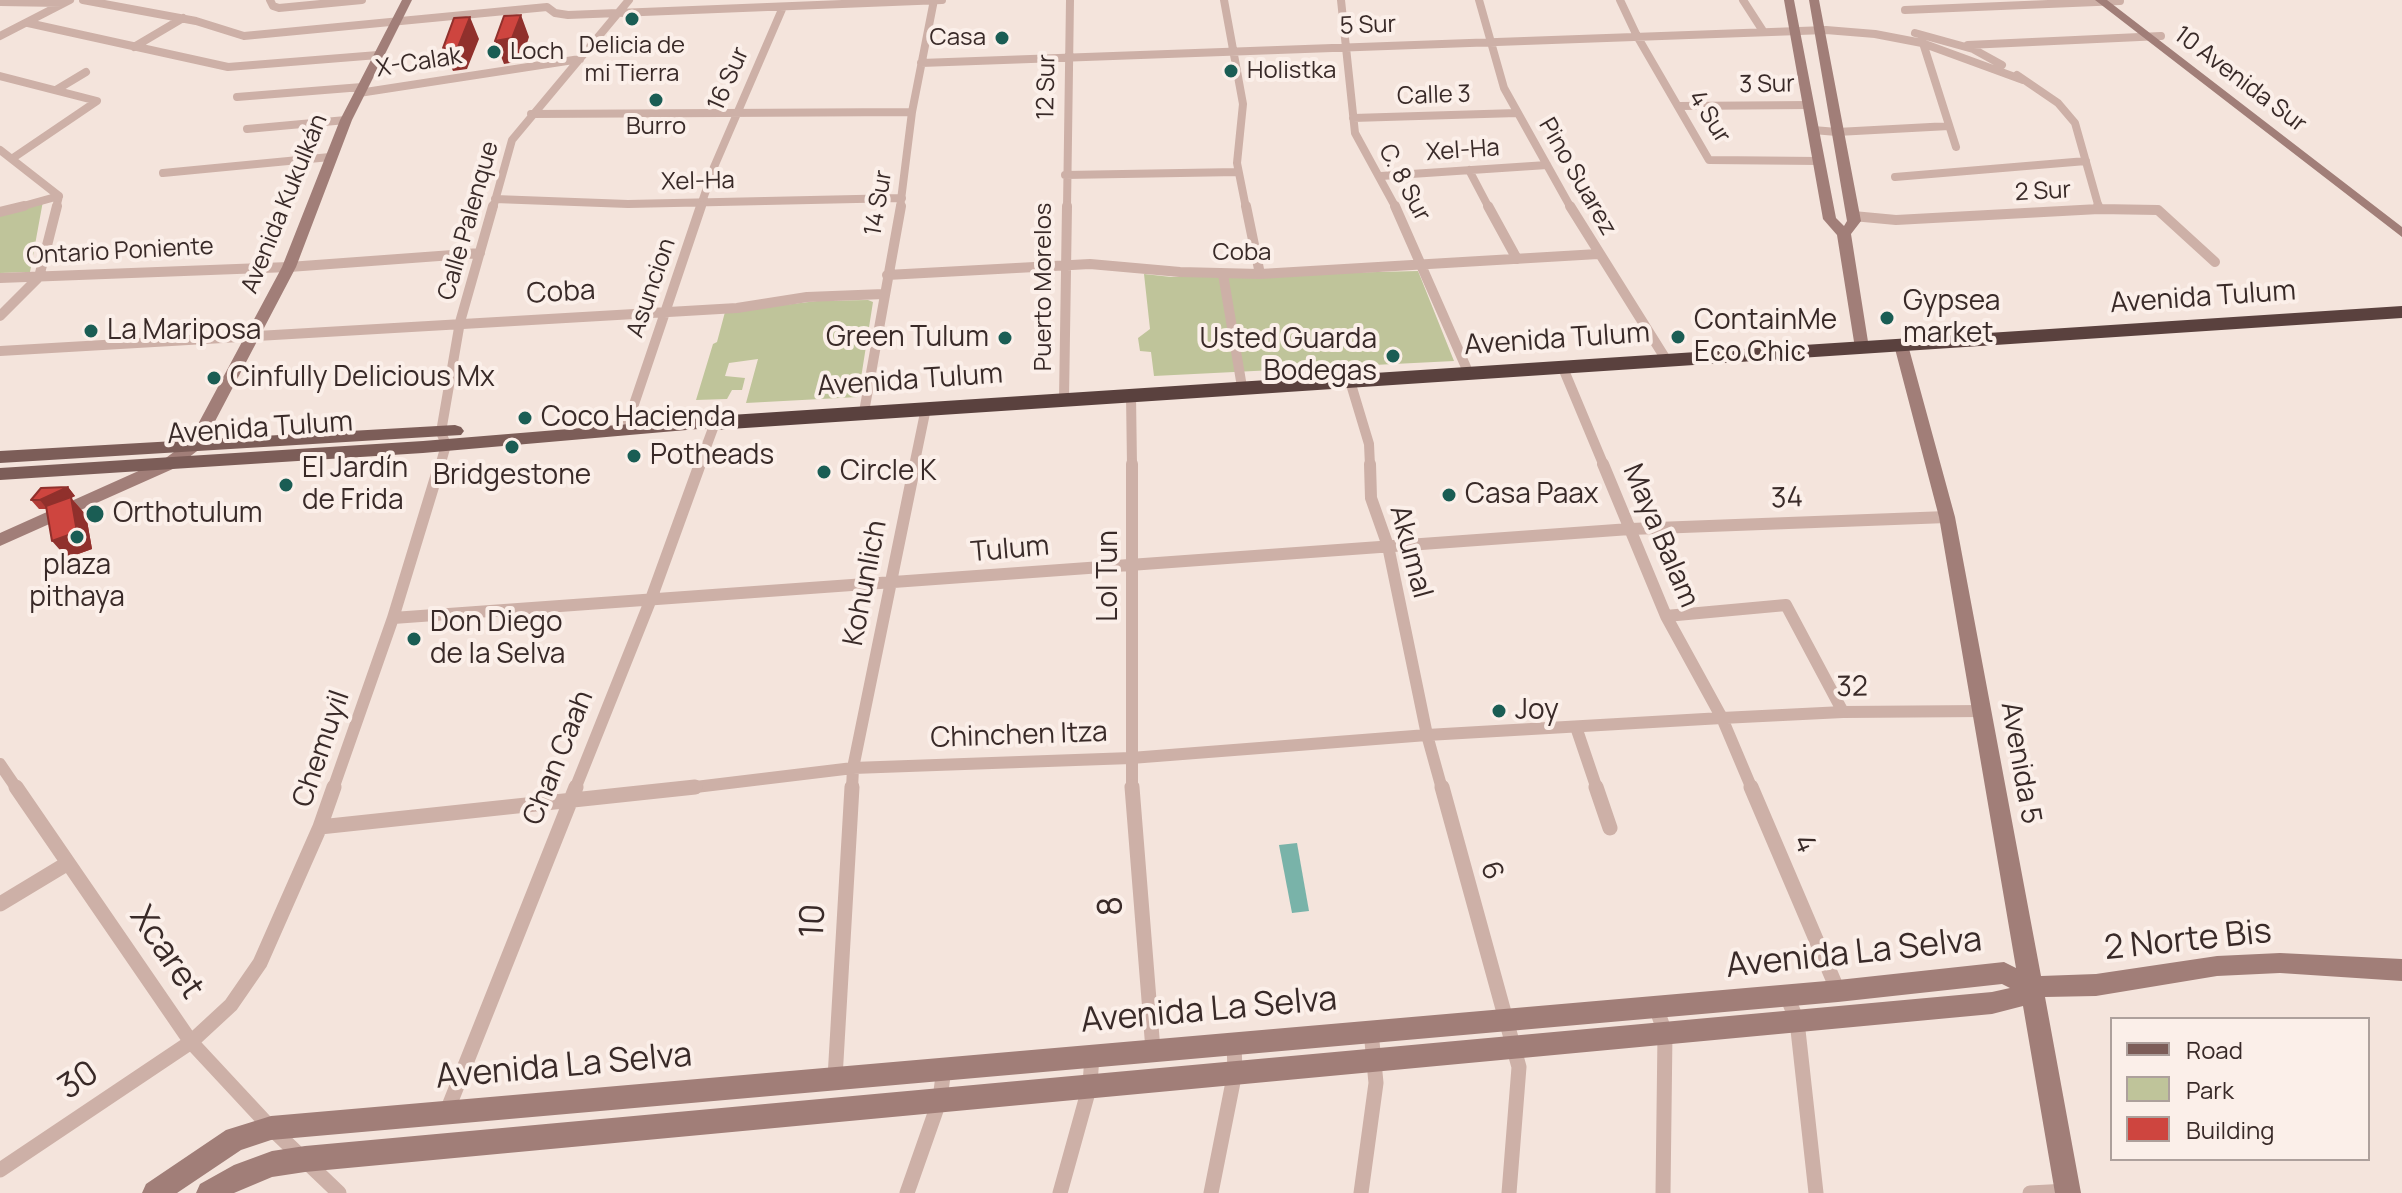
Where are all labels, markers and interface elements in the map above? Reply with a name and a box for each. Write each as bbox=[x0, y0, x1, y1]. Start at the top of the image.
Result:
marker: Delicia de mi Tierra bbox=[623, 10, 641, 28]
street label: 5 Sur bbox=[1339, 11, 1397, 41]
street label: 10 Avenida Sur bbox=[2168, 21, 2312, 139]
place label: Casa bbox=[930, 24, 986, 52]
marker: Casa bbox=[993, 29, 1011, 47]
place label: Delicia de mi Tierra bbox=[579, 32, 685, 88]
place label: Loch bbox=[510, 38, 564, 66]
street label: X-Calak bbox=[374, 42, 464, 84]
marker: Loch bbox=[485, 43, 503, 61]
street label: 16 Sur bbox=[702, 43, 756, 115]
street label: 12 Sur bbox=[1032, 54, 1062, 120]
place label: Holistka bbox=[1247, 57, 1336, 85]
marker: Holistka bbox=[1222, 62, 1240, 80]
street label: 3 Sur bbox=[1739, 70, 1795, 100]
street label: Calle 3 bbox=[1397, 80, 1471, 112]
street label: 4 Sur bbox=[1682, 85, 1736, 149]
marker: Burro bbox=[647, 91, 665, 109]
street label: Avenida Kukulkán bbox=[236, 110, 334, 298]
place label: Burro bbox=[626, 113, 686, 141]
street label: Pino Suarez bbox=[1532, 113, 1622, 241]
street label: Xel-Ha bbox=[1425, 134, 1501, 168]
street label: Calle Palenque bbox=[433, 138, 505, 304]
street label: C. 8 Sur bbox=[1372, 139, 1436, 227]
street label: Xel-Ha bbox=[661, 167, 735, 197]
street label: 14 Sur bbox=[859, 168, 899, 238]
street label: 2 Sur bbox=[2014, 176, 2072, 208]
street label: Puerto Morelos bbox=[1030, 203, 1058, 371]
street label: Ontario Poniente bbox=[26, 233, 214, 271]
street label: Asuncion bbox=[622, 235, 682, 341]
street label: Coba bbox=[1213, 239, 1271, 267]
street label: Coba bbox=[526, 274, 596, 312]
street label: Avenida Tulum bbox=[2109, 275, 2297, 321]
place label: Gypsea market bbox=[1903, 285, 2000, 351]
place label: ContainMe Eco Chic bbox=[1694, 304, 1837, 370]
marker: Gypsea market bbox=[1878, 309, 1896, 327]
place label: La Mariposa bbox=[107, 314, 261, 348]
street label: Avenida Tulum bbox=[1463, 317, 1651, 363]
place label: Green Tulum bbox=[826, 321, 989, 355]
marker: La Mariposa bbox=[82, 322, 100, 340]
place label: Usted Guarda Bodegas bbox=[1200, 323, 1377, 389]
marker: ContainMe Eco Chic bbox=[1669, 328, 1687, 346]
marker: Green Tulum bbox=[996, 329, 1014, 347]
marker: Usted Guarda Bodegas bbox=[1384, 347, 1402, 365]
street label: Avenida Tulum bbox=[816, 358, 1004, 404]
place label: Cinfully Delicious Mx bbox=[230, 361, 495, 395]
marker: Cinfully Delicious Mx bbox=[205, 369, 223, 387]
place label: Coco Hacienda bbox=[541, 401, 736, 435]
street label: Avenida Tulum bbox=[166, 406, 354, 452]
marker: Coco Hacienda bbox=[516, 409, 534, 427]
marker: Bridgestone bbox=[503, 438, 521, 456]
place label: Potheads bbox=[650, 439, 774, 473]
marker: Potheads bbox=[625, 447, 643, 465]
place label: El Jardín de Frida bbox=[302, 452, 408, 518]
place label: Circle K bbox=[840, 455, 937, 489]
place label: Bridgestone bbox=[433, 459, 591, 493]
street label: Maya Balam bbox=[1615, 459, 1705, 613]
marker: Circle K bbox=[815, 463, 833, 481]
marker: El Jardín de Frida bbox=[277, 476, 295, 494]
place label: Casa Paax bbox=[1465, 478, 1599, 512]
street label: 34 bbox=[1770, 482, 1804, 516]
marker: Casa Paax bbox=[1440, 486, 1458, 504]
place label: Orthotulum bbox=[113, 497, 263, 531]
street label: Akumal bbox=[1382, 502, 1438, 602]
marker: Orthotulum bbox=[84, 503, 106, 525]
street label: Kohunlich bbox=[837, 517, 895, 649]
marker: plaza pithaya bbox=[68, 528, 86, 546]
street label: Tulum bbox=[969, 530, 1051, 570]
street label: Lol Tun bbox=[1092, 530, 1126, 622]
place label: plaza pithaya bbox=[29, 549, 125, 615]
place label: Don Diego de la Selva bbox=[430, 606, 565, 672]
marker: Don Diego de la Selva bbox=[405, 630, 423, 648]
street label: 32 bbox=[1836, 671, 1868, 705]
street label: Chemuyil bbox=[286, 686, 358, 812]
street label: Chan Caah bbox=[517, 686, 601, 830]
place label: Joy bbox=[1515, 694, 1559, 728]
street label: Avenida 5 bbox=[1993, 699, 2047, 827]
marker: Joy bbox=[1490, 702, 1508, 720]
street label: Chinchen Itza bbox=[930, 716, 1108, 756]
street label: 4 bbox=[1785, 830, 1823, 858]
street label: 6 bbox=[1472, 858, 1510, 884]
street label: 8 bbox=[1091, 895, 1133, 917]
street label: Xcaret bbox=[120, 899, 212, 1007]
street label: 10 bbox=[793, 903, 835, 939]
street label: 2 Norte Bis bbox=[2102, 912, 2274, 970]
street label: Avenida La Selva bbox=[1724, 920, 1984, 988]
street label: Avenida La Selva bbox=[1079, 979, 1339, 1043]
legend bbox=[2110, 1017, 2370, 1161]
text: Road bbox=[2186, 1033, 2243, 1066]
street label: Avenida La Selva bbox=[434, 1035, 694, 1099]
street label: 30 bbox=[51, 1053, 107, 1109]
text: Park bbox=[2186, 1073, 2234, 1106]
text: Building bbox=[2186, 1113, 2274, 1146]

